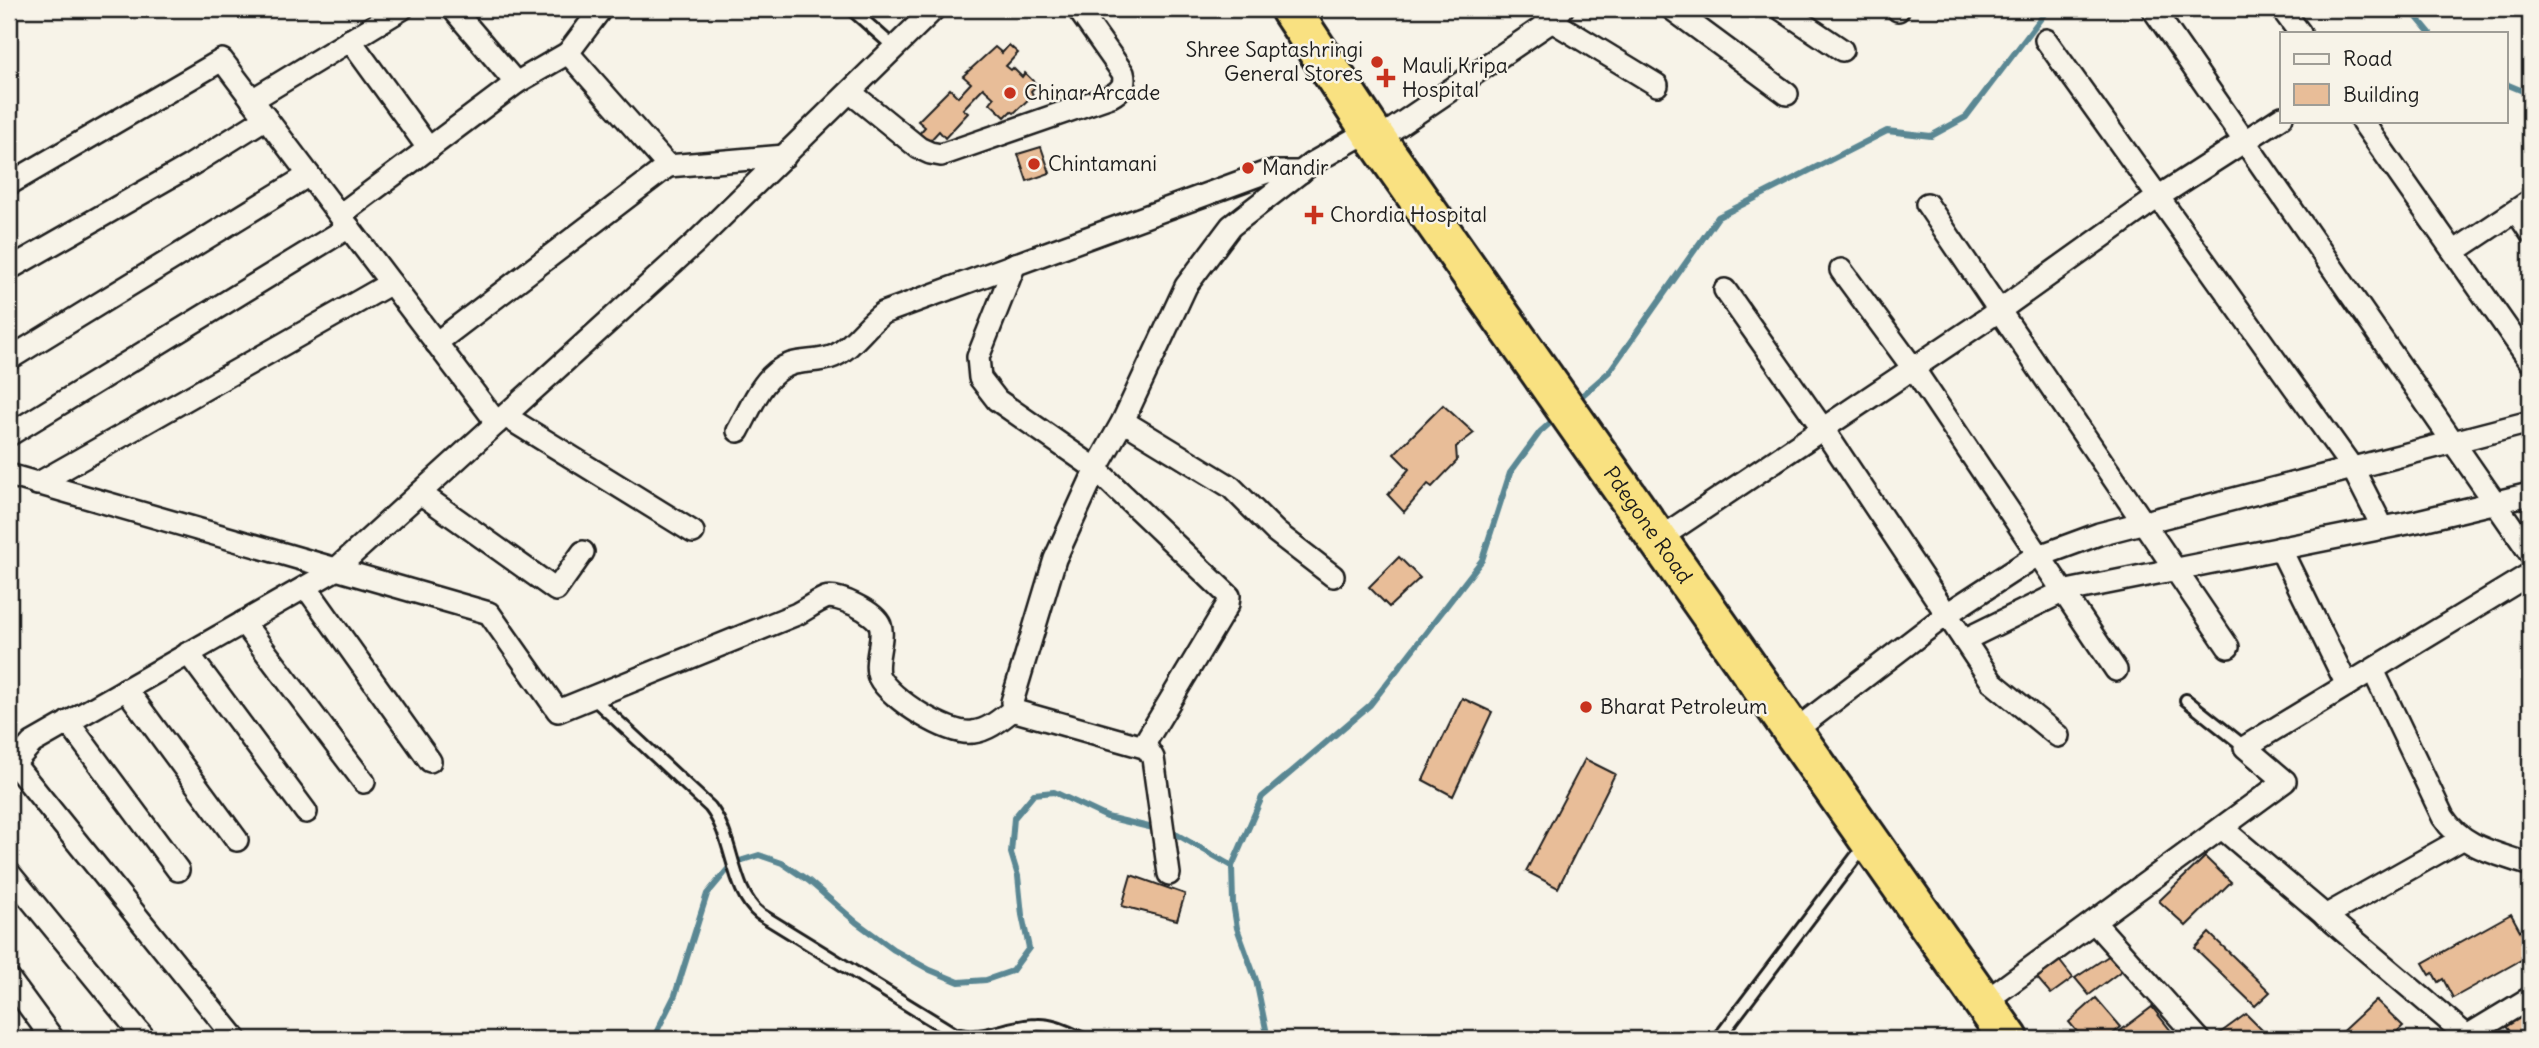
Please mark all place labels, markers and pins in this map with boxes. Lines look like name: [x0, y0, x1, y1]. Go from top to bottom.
place label: Shree Saptashringi General Stores: [1186, 36, 1363, 87]
place label: Mauli Kripa Hospital: [1402, 52, 1508, 103]
marker: Shree Saptashringi General Stores: [1369, 54, 1385, 70]
marker: Mauli Kripa Hospital: [1376, 68, 1396, 88]
place label: Chinar Arcade: [1024, 79, 1160, 106]
marker: Chinar Arcade: [1002, 85, 1018, 101]
place label: Chintamani: [1048, 150, 1157, 177]
place label: Mandir: [1262, 154, 1329, 181]
marker: Chintamani: [1026, 156, 1042, 172]
marker: Mandir: [1240, 160, 1256, 176]
place label: Chordia Hospital: [1330, 201, 1487, 228]
marker: Chordia Hospital: [1304, 205, 1324, 225]
place label: Bharat Petroleum: [1600, 693, 1767, 720]
marker: Bharat Petroleum: [1578, 699, 1594, 715]

